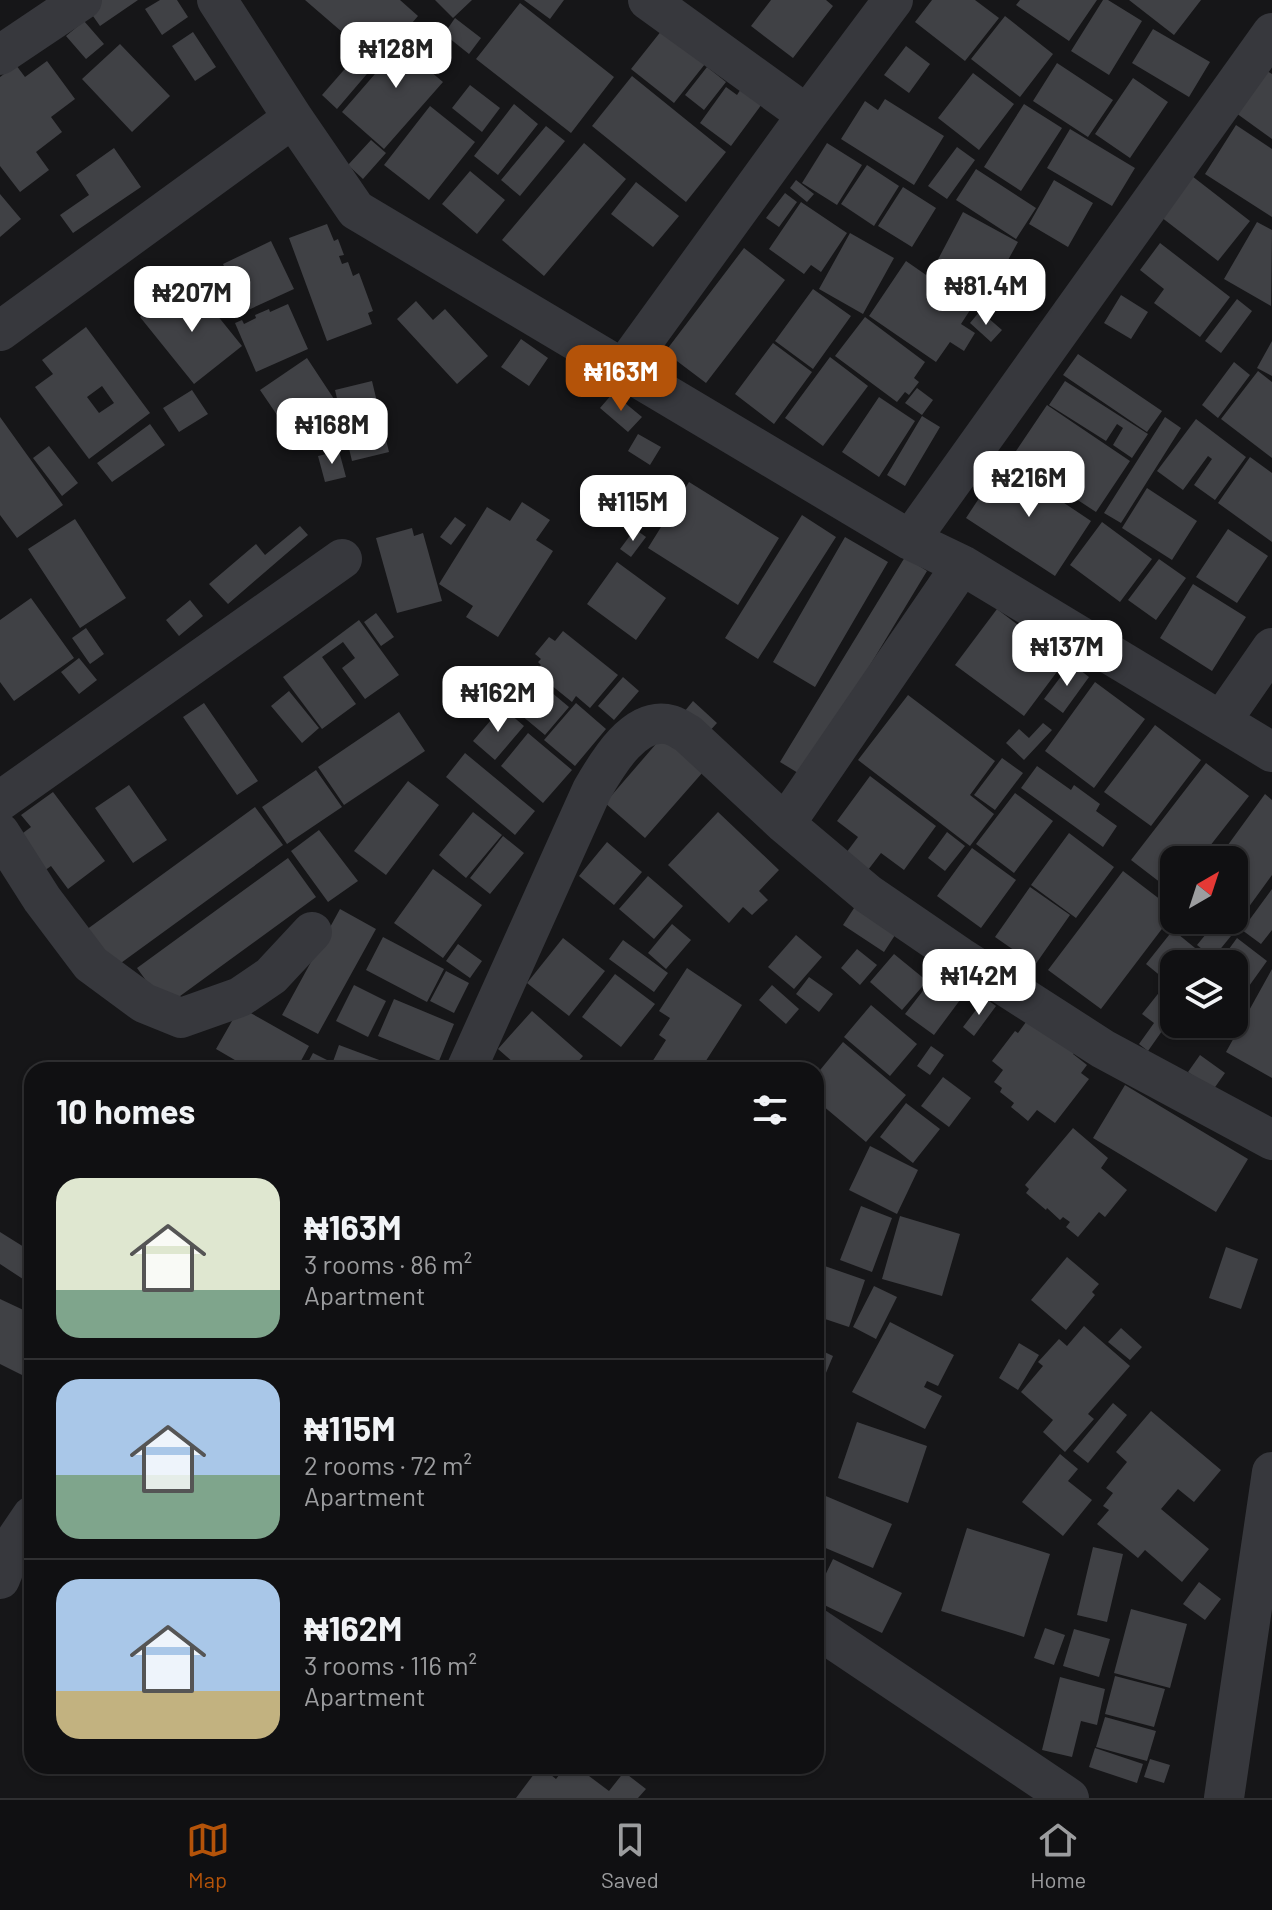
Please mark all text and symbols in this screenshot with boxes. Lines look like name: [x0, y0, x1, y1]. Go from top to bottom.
pin: ₦128M: [340, 22, 452, 90]
text: ₦128M: [358, 32, 434, 63]
pin: ₦81.4M: [921, 259, 1051, 327]
pin: ₦207M: [136, 266, 248, 334]
text: ₦81.4M: [944, 269, 1028, 300]
text: ₦207M: [152, 276, 232, 307]
pin: ₦163M: [565, 345, 677, 413]
text: ₦163M: [584, 355, 658, 386]
pin: ₦168M: [276, 398, 388, 466]
text: ₦168M: [295, 408, 369, 439]
pin: ₦216M: [973, 451, 1085, 519]
text: ₦216M: [992, 461, 1066, 492]
pin: ₦115M: [577, 475, 689, 543]
text: ₦115M: [598, 485, 668, 516]
pin: ₦137M: [1011, 620, 1123, 688]
text: ₦137M: [1030, 630, 1104, 661]
pin: ₦162M: [442, 666, 554, 734]
text: ₦162M: [460, 676, 536, 707]
north arrow: [1160, 846, 1248, 934]
map controls: [1160, 846, 1248, 1038]
pin: ₦142M: [923, 949, 1035, 1017]
button: layers: [1160, 950, 1248, 1038]
text: ₦142M: [941, 959, 1017, 990]
icon: filters: [748, 1088, 792, 1132]
text: 10 homes: [56, 1090, 195, 1131]
text: ₦163M: [304, 1206, 402, 1247]
icon: home: [120, 1210, 216, 1306]
text: 3 rooms · 86 m²: [304, 1248, 472, 1279]
text: Apartment: [304, 1279, 425, 1310]
text: ₦115M: [304, 1407, 396, 1448]
icon: home: [120, 1411, 216, 1507]
text: 2 rooms · 72 m²: [304, 1449, 472, 1480]
text: Apartment: [304, 1480, 425, 1511]
text: ₦162M: [304, 1607, 402, 1648]
icon: home: [120, 1611, 216, 1707]
text: 3 rooms · 116 m²: [304, 1649, 477, 1680]
text: Apartment: [304, 1680, 425, 1711]
tab: Map: [186, 1818, 230, 1892]
tab: Saved: [601, 1818, 659, 1892]
tab: Home: [1030, 1818, 1086, 1892]

